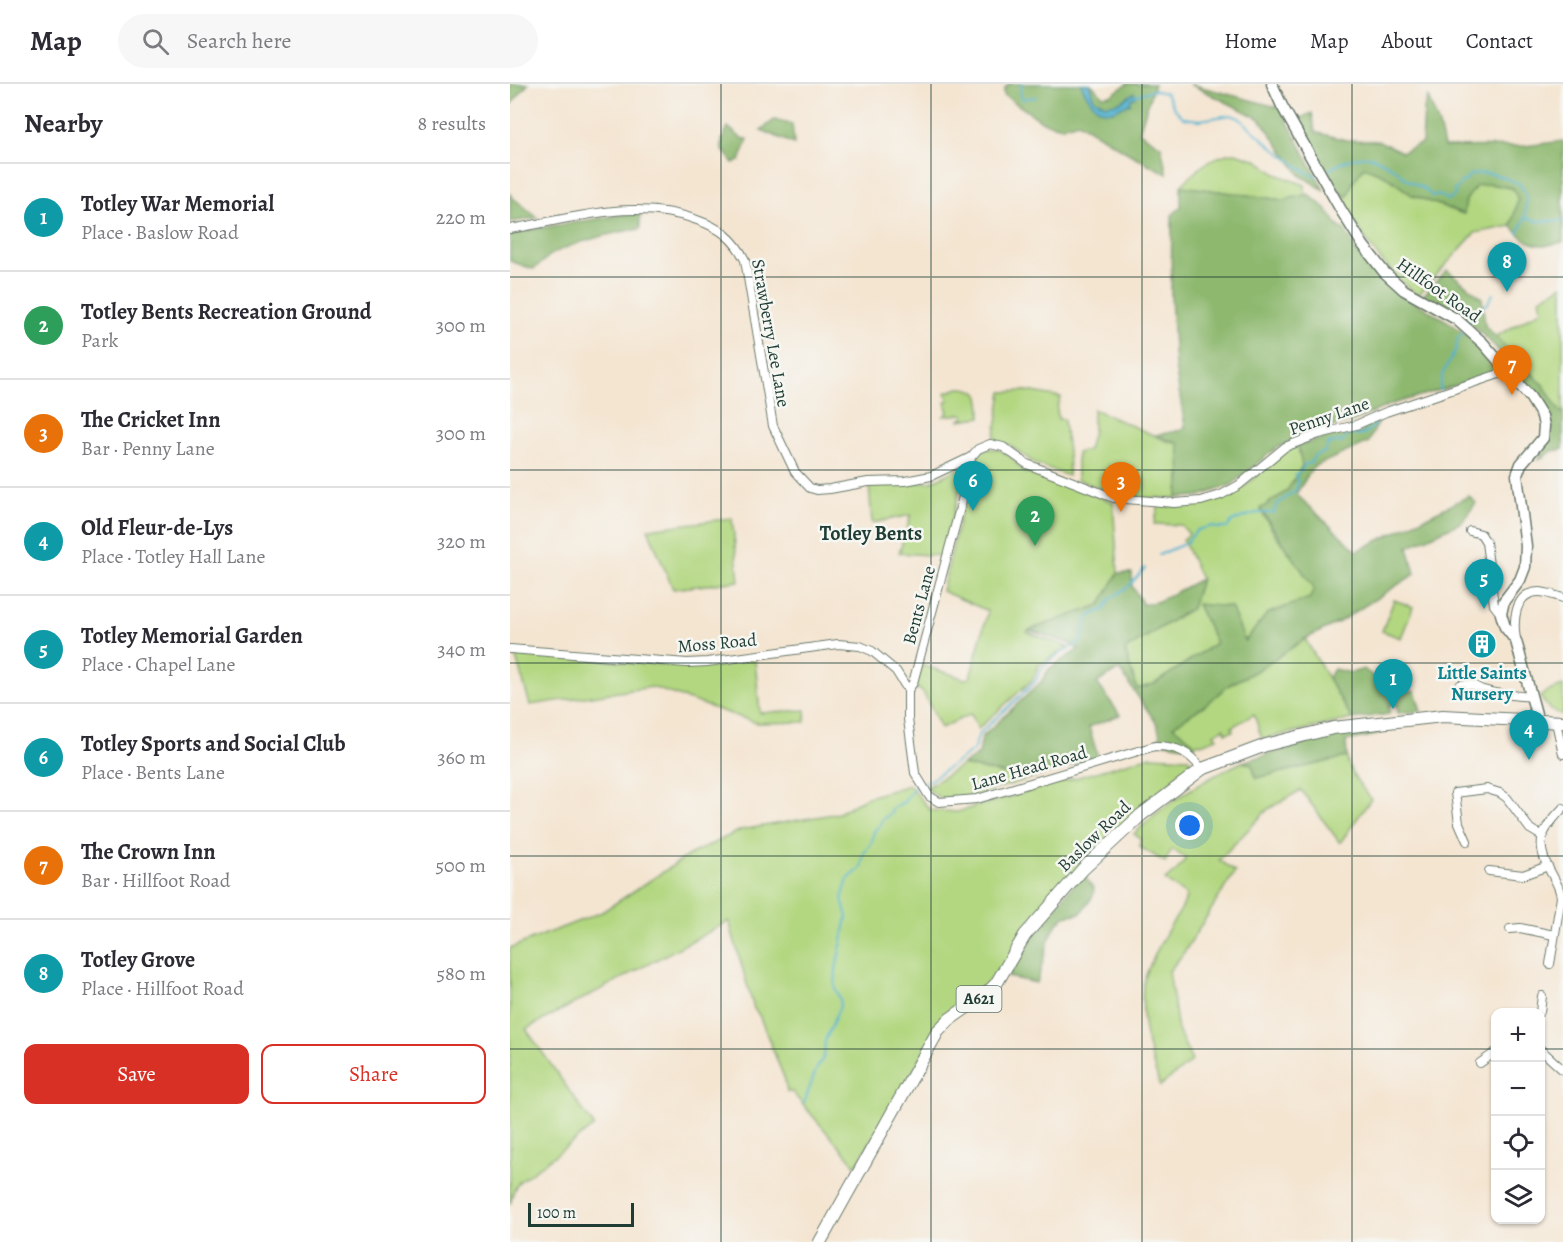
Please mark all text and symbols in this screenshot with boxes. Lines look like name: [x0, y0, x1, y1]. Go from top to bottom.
search box: [118, 14, 538, 68]
text: Map: [30, 22, 82, 60]
icon: search: [139, 25, 172, 58]
text: Search here: [187, 26, 291, 56]
text: Home: [1224, 27, 1277, 55]
text: Map: [1310, 27, 1348, 55]
text: About: [1381, 27, 1433, 55]
text: Contact: [1466, 27, 1533, 55]
text: Nearby: [24, 106, 103, 141]
text: 8 results: [418, 110, 486, 137]
text: Totley War Memorial: [81, 189, 274, 219]
text: 1: [40, 204, 47, 231]
text: 220 m: [436, 204, 486, 231]
text: Place · Baslow Road: [81, 219, 239, 246]
pin: 8: [1488, 242, 1526, 292]
street label: Hillfoot Road: [1392, 252, 1486, 328]
street label: Strawberry Lee Lane: [746, 257, 796, 409]
text: Totley Bents Recreation Ground: [81, 297, 372, 327]
text: 2: [39, 312, 48, 339]
text: 300 m: [436, 312, 486, 339]
text: Park: [81, 327, 119, 354]
pin: 7: [1492, 346, 1532, 395]
street label: Penny Lane: [1286, 391, 1372, 441]
text: The Cricket Inn: [81, 405, 221, 435]
text: 3: [39, 420, 48, 447]
text: 300 m: [436, 420, 486, 447]
text: Bar · Penny Lane: [81, 435, 215, 462]
pin: 6: [954, 462, 992, 511]
pin: 3: [1102, 462, 1140, 512]
pin: 2: [1016, 496, 1054, 546]
text: Old Fleur-de-Lys: [81, 513, 233, 543]
district label: Totley Bents: [820, 520, 922, 547]
text: 4: [39, 528, 48, 555]
text: 320 m: [437, 528, 486, 555]
text: Place · Totley Hall Lane: [81, 543, 265, 570]
pin: 5: [1464, 560, 1504, 609]
street label: Bents Lane: [897, 563, 941, 647]
text: Totley Memorial Garden: [81, 621, 303, 651]
street label: Moss Road: [676, 628, 758, 658]
building icon: Little Saints Nursery: [1466, 628, 1498, 660]
text: 5: [39, 636, 48, 663]
text: 340 m: [437, 636, 486, 663]
text: Place · Chapel Lane: [81, 651, 236, 678]
pin: 1: [1374, 660, 1412, 709]
place label: Little Saints Nursery: [1437, 661, 1527, 706]
pin: 4: [1510, 710, 1548, 760]
text: Totley Sports and Social Club: [81, 729, 346, 759]
street label: Lane Head Road: [968, 740, 1090, 796]
text: 6: [39, 744, 48, 771]
text: 360 m: [437, 744, 486, 771]
text: Place · Bents Lane: [81, 759, 225, 786]
street label: Baslow Road: [1052, 795, 1136, 877]
your location: [1175, 811, 1204, 840]
text: The Crown Inn: [81, 837, 216, 867]
text: 7: [39, 852, 48, 879]
text: 500 m: [435, 852, 486, 879]
text: Bar · Hillfoot Road: [81, 867, 230, 894]
text: Totley Grove: [81, 945, 195, 975]
text: 8: [39, 960, 48, 987]
text: 580 m: [436, 960, 486, 987]
text: Place · Hillfoot Road: [81, 975, 244, 1002]
road number: A621: [956, 986, 1002, 1012]
map controls: [1491, 1008, 1545, 1224]
button: +: [1491, 1008, 1545, 1062]
button: Save: [24, 1044, 249, 1104]
button: Share: [261, 1044, 486, 1104]
button: −: [1491, 1062, 1545, 1116]
button: locate: [1491, 1116, 1545, 1170]
button: layers: [1491, 1170, 1545, 1224]
scale bar: [528, 1200, 634, 1228]
text: 100 m: [537, 1202, 576, 1224]

